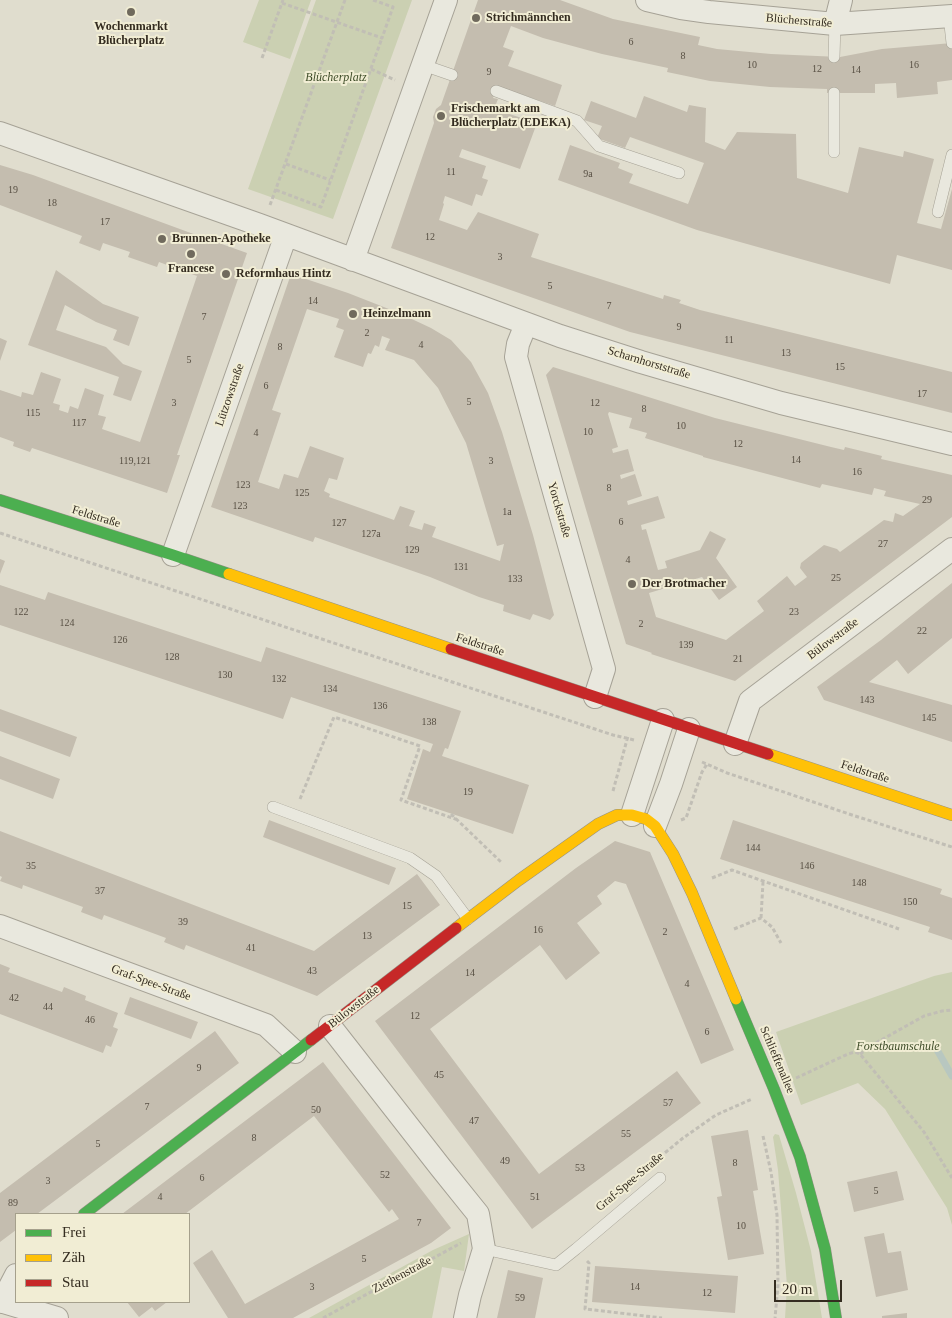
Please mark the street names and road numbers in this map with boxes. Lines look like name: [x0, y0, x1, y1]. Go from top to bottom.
street label: Blücherstraße: [765, 11, 833, 31]
street label: Scharnhorststraße: [606, 344, 692, 382]
street label: Lützowstraße: [213, 362, 247, 428]
street label: Yorckstraße: [544, 480, 574, 540]
street label: Feldstraße: [70, 503, 122, 531]
street label: Bülowstraße: [804, 615, 862, 663]
street label: Feldstraße: [454, 630, 506, 660]
street label: Feldstraße: [839, 757, 891, 787]
street label: Graf-Spee-Straße: [109, 962, 193, 1004]
street label: Bülowstraße: [326, 983, 382, 1031]
street label: Schlieffenallee: [756, 1024, 798, 1096]
street label: Graf-Spee-Straße: [593, 1150, 667, 1214]
street label: Ziethenstraße: [370, 1253, 434, 1297]

